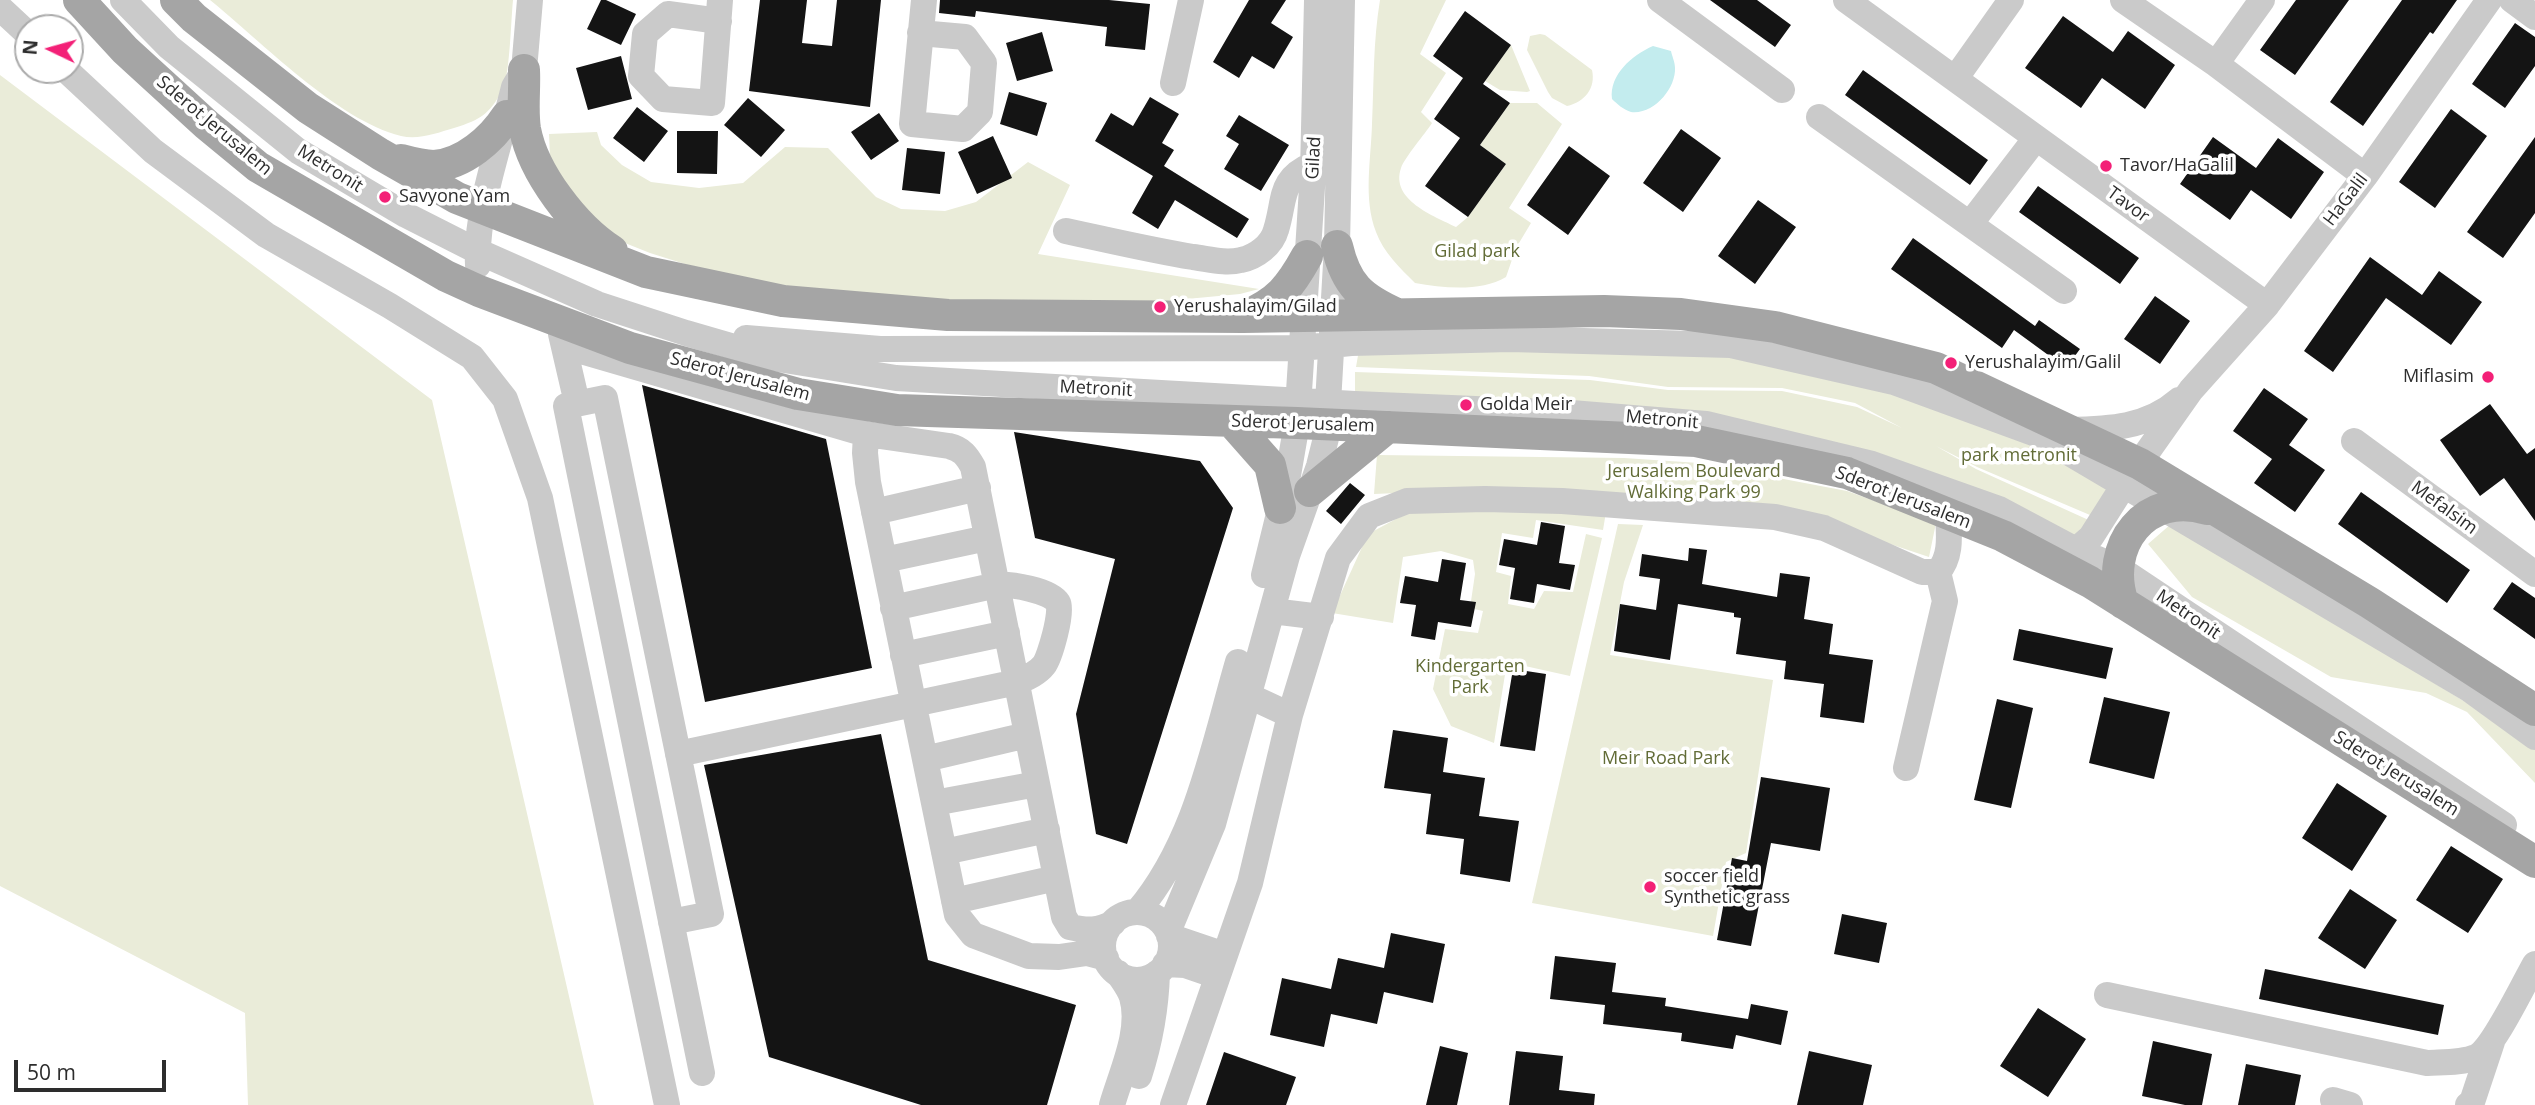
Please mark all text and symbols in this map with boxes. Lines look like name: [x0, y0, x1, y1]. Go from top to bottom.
north arrow: [14, 14, 84, 84]
text: N: [16, 39, 44, 56]
street label: Sderot Jerusalem: [152, 72, 276, 180]
street label: Gilad: [1302, 136, 1326, 180]
street label: Metronit: [293, 141, 367, 197]
place label: Tavor/HaGalil: [2120, 155, 2234, 177]
marker: Tavor/HaGalil: [2098, 158, 2114, 174]
street label: HaGalil: [2319, 170, 2373, 230]
street label: Tavor: [2103, 182, 2153, 228]
place label: Savyone Yam: [399, 186, 510, 208]
marker: Savyone Yam: [377, 189, 393, 205]
park label: Gilad park: [1434, 241, 1520, 263]
place label: Yerushalayim/Gilad: [1174, 296, 1337, 318]
marker: Yerushalayim/Gilad: [1152, 299, 1168, 315]
street label: Sderot Jerusalem: [668, 348, 812, 406]
place label: Yerushalayim/Galil: [1965, 352, 2121, 374]
marker: Yerushalayim/Galil: [1943, 355, 1959, 371]
place label: Miflasim: [2403, 366, 2474, 388]
marker: Miflasim: [2480, 369, 2496, 385]
street label: Metronit: [1059, 376, 1133, 402]
place label: Golda Meir: [1480, 394, 1572, 416]
marker: Golda Meir: [1458, 397, 1474, 413]
street label: Metronit: [1625, 406, 1699, 434]
street label: Sderot Jerusalem: [1231, 411, 1375, 437]
park label: park metronit: [1961, 445, 2077, 467]
park label: Jerusalem Boulevard Walking Park 99: [1607, 461, 1781, 504]
street label: Sderot Jerusalem: [1832, 462, 1974, 534]
street label: Mefalsim: [2407, 477, 2481, 539]
street label: Metronit: [2152, 586, 2224, 644]
park label: Kindergarten Park: [1415, 656, 1525, 698]
street label: Sderot Jerusalem: [2329, 727, 2463, 821]
park label: Meir Road Park: [1602, 748, 1730, 770]
place label: soccer field Synthetic grass: [1664, 866, 1790, 908]
marker: soccer field Synthetic grass: [1642, 879, 1658, 895]
scale bar: [18, 1046, 170, 1090]
text: 50 m: [27, 1058, 76, 1086]

